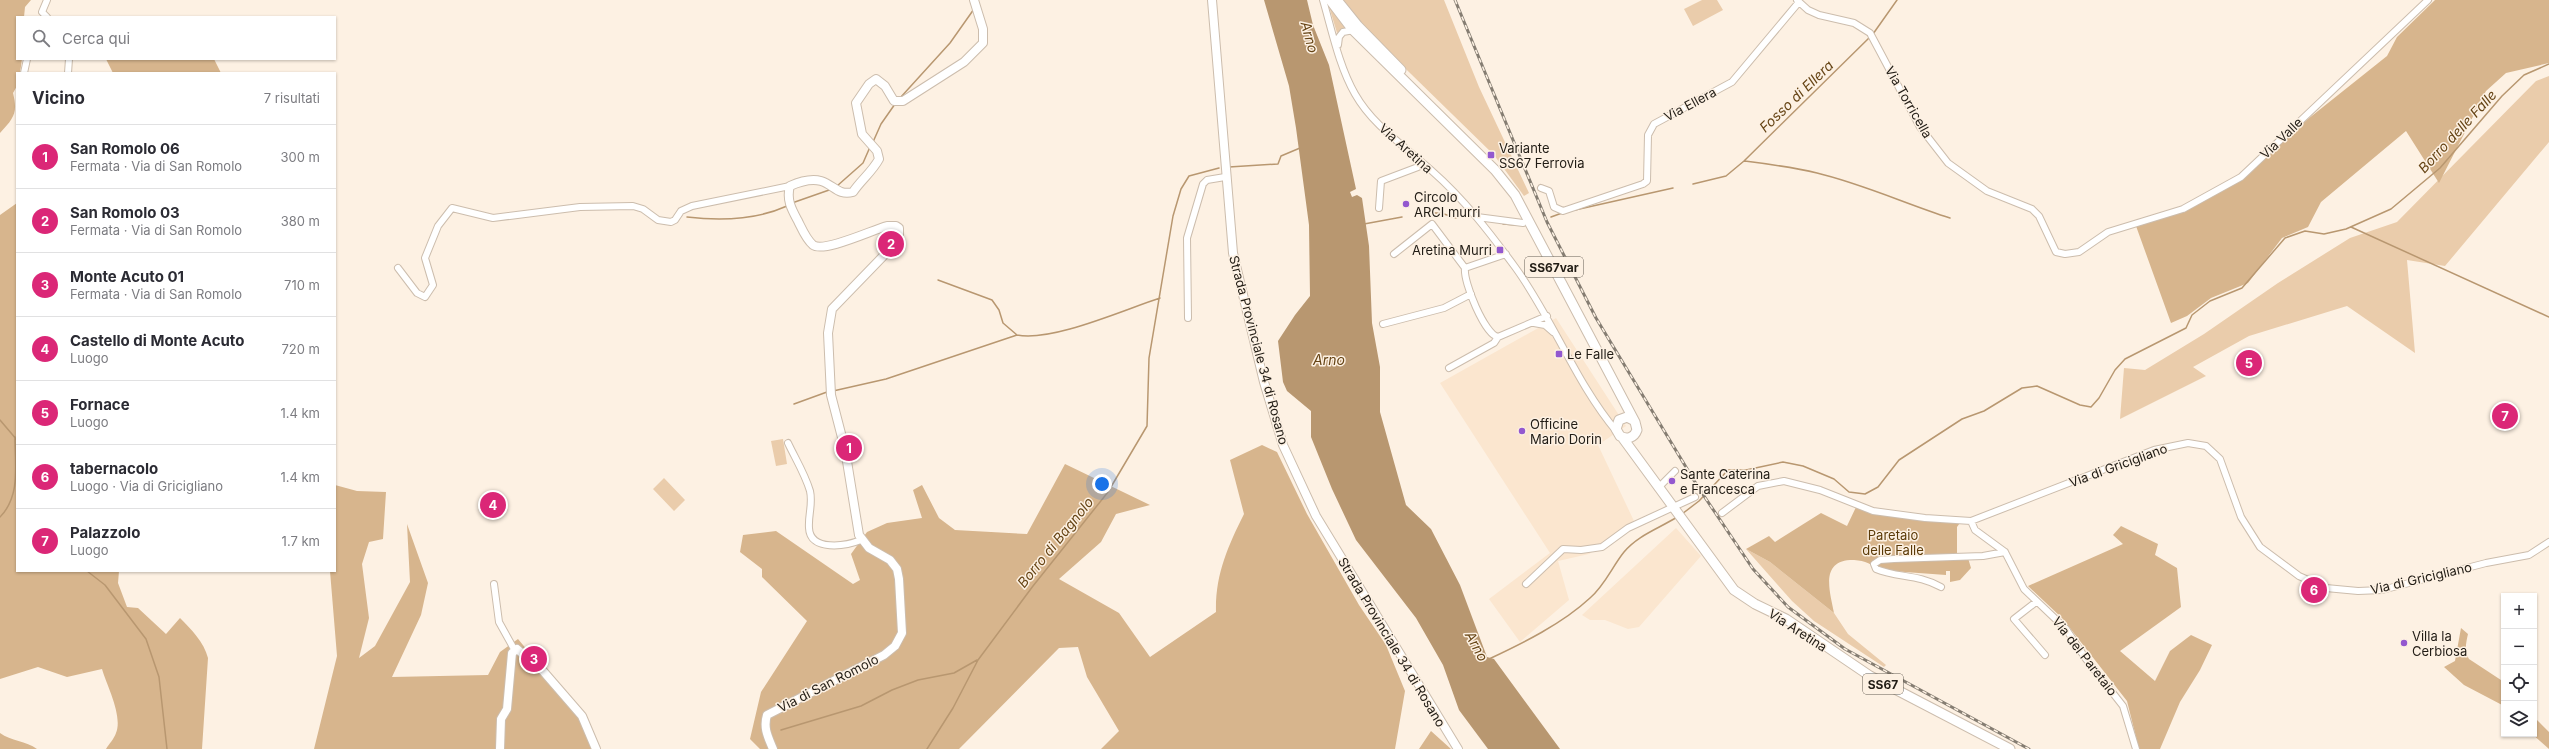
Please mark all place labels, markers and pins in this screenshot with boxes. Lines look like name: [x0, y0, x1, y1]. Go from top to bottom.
place label: Variante SS67 Ferrovia: [1499, 140, 1585, 171]
marker: Variante SS67 Ferrovia: [1486, 150, 1496, 160]
place label: Circolo ARCI murri: [1414, 189, 1480, 220]
marker: Circolo ARCI murri: [1401, 199, 1411, 209]
pin: 2: [878, 229, 904, 259]
place label: Aretina Murri: [1412, 242, 1492, 258]
marker: Aretina Murri: [1495, 245, 1505, 255]
place label: Le Falle: [1567, 346, 1614, 362]
pin: 5: [2236, 348, 2262, 378]
marker: Le Falle: [1554, 349, 1564, 359]
pin: 7: [2492, 401, 2518, 431]
place label: Officine Mario Dorin: [1530, 416, 1602, 447]
marker: Officine Mario Dorin: [1517, 426, 1527, 436]
pin: 1: [836, 433, 862, 463]
place label: Sante Caterina e Francesca: [1680, 466, 1770, 497]
marker: Sante Caterina e Francesca: [1667, 476, 1677, 486]
pin: 4: [480, 490, 506, 520]
pin: 6: [2301, 575, 2327, 605]
place label: Villa la Cerbiosa: [2412, 628, 2467, 659]
marker: Villa la Cerbiosa: [2399, 638, 2409, 648]
pin: 3: [521, 644, 547, 674]

